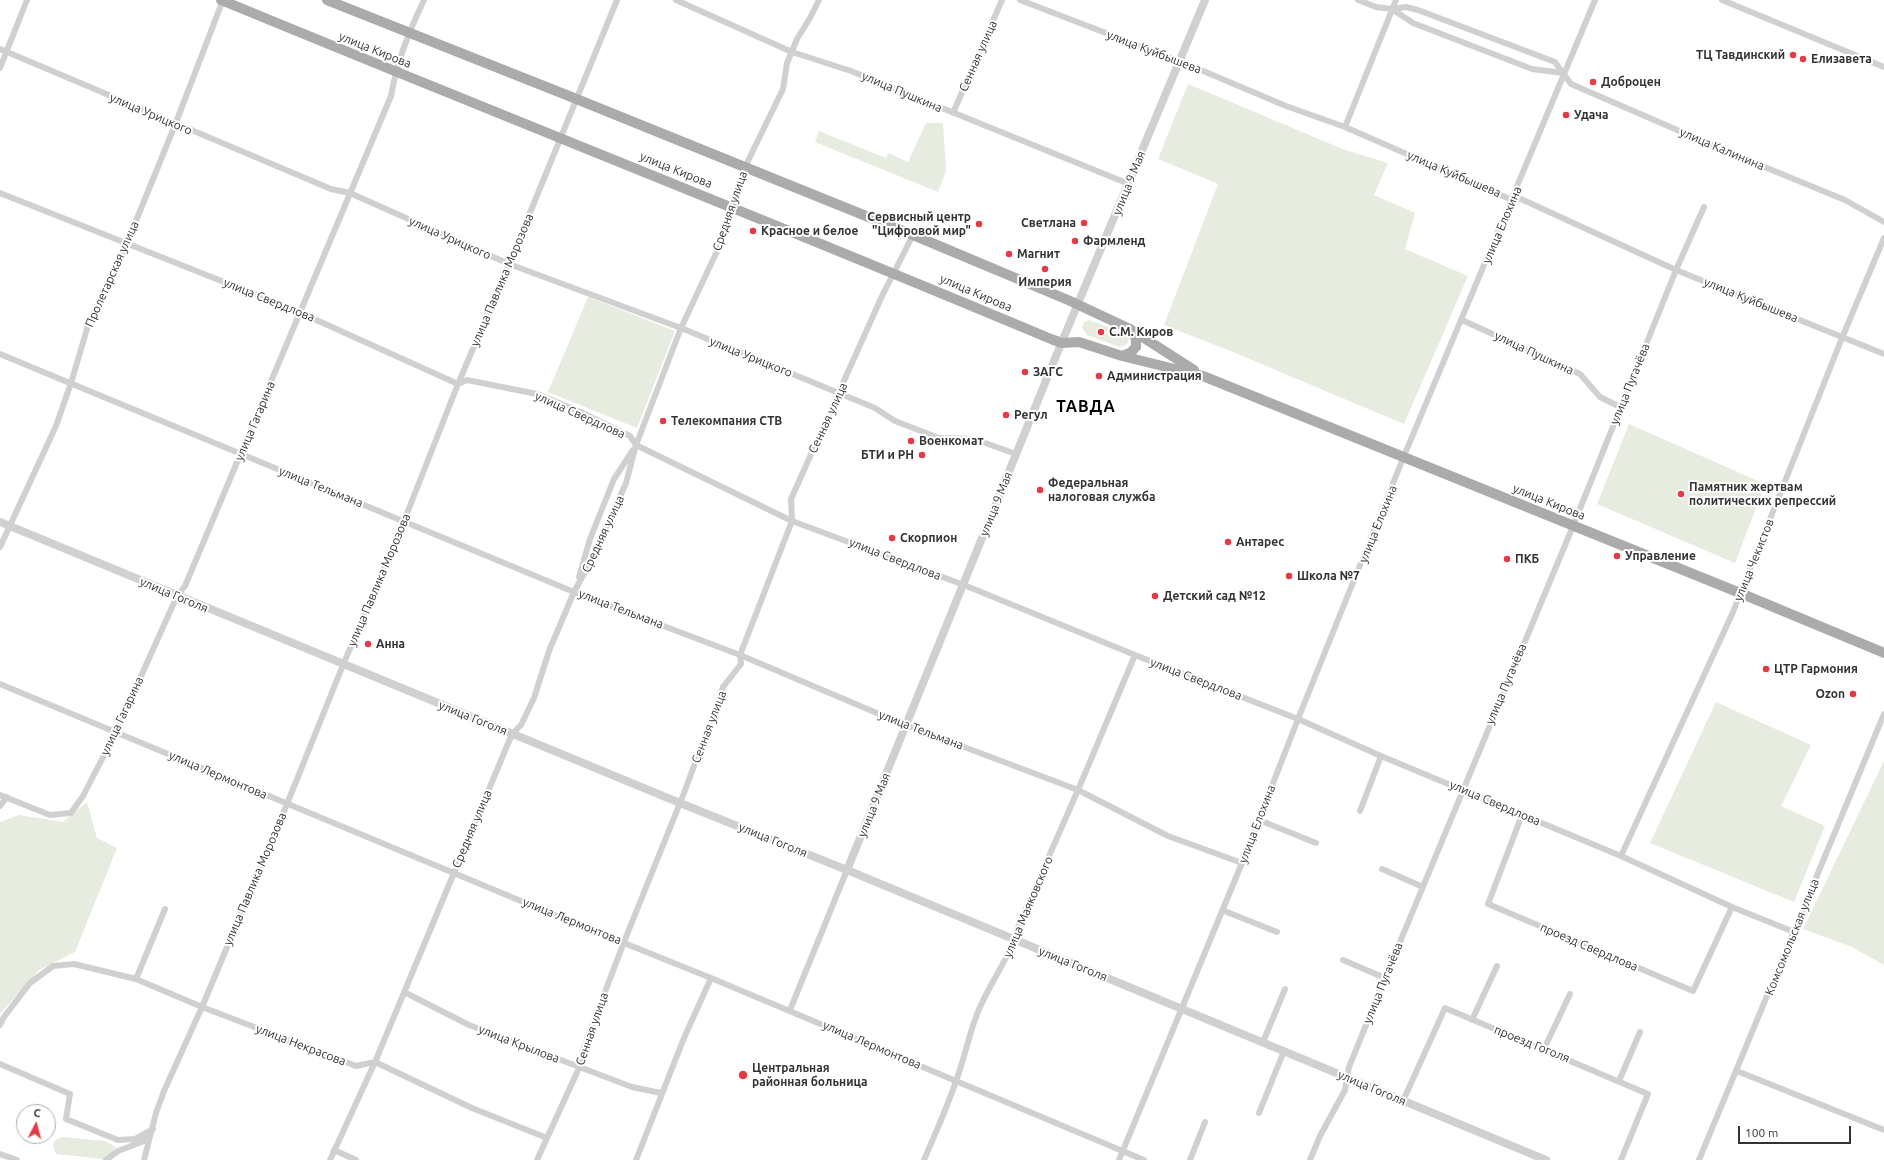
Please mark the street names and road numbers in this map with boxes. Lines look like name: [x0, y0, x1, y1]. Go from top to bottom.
street label: Сенная улица: [956, 18, 1000, 94]
street label: улица Куйбышева: [1105, 27, 1203, 77]
street label: улица Кирова: [337, 29, 413, 71]
street label: улица Пушкина: [860, 69, 944, 115]
street label: улица Урицкого: [108, 90, 194, 138]
street label: улица Калинина: [1678, 125, 1766, 173]
street label: улица Куйбышева: [1405, 148, 1503, 200]
street label: улица Кирова: [638, 149, 714, 191]
street label: улица 9 Мая: [1110, 149, 1148, 217]
street label: Средняя улица: [710, 169, 750, 253]
street label: улица Елохина: [1479, 184, 1525, 266]
street label: улица Павлика Морозова: [467, 211, 537, 349]
street label: улица Урицкого: [407, 213, 493, 263]
street label: Пролетарская улица: [82, 219, 142, 329]
street label: улица Кирова: [938, 271, 1014, 315]
street label: улица Свердлова: [221, 275, 317, 325]
street label: улица Куйбышева: [1702, 275, 1800, 325]
street label: улица Пушкина: [1492, 328, 1576, 378]
street label: улица Урицкого: [707, 334, 795, 380]
street label: улица Пугачёва: [1607, 341, 1653, 427]
street label: улица Гагарина: [232, 379, 278, 463]
street label: Сенная улица: [805, 380, 851, 456]
street label: улица Свердлова: [533, 389, 627, 441]
street label: улица Тельмана: [277, 464, 365, 510]
street label: улица 9 Мая: [977, 470, 1015, 538]
street label: улица Кирова: [1511, 481, 1587, 523]
street label: улица Елохина: [1356, 483, 1400, 565]
street label: Средняя улица: [579, 493, 627, 575]
street label: улица Павлика Морозова: [344, 511, 414, 649]
street label: улица Чекистов: [1731, 517, 1777, 603]
street label: улица Свердлова: [847, 535, 943, 583]
street label: улица Гоголя: [138, 574, 210, 616]
street label: улица Тельмана: [577, 586, 665, 632]
street label: улица Пугачёва: [1482, 641, 1530, 727]
street label: улица Свердлова: [1148, 655, 1244, 703]
street label: улица Гагарина: [98, 674, 146, 758]
street label: Сенная улица: [689, 689, 729, 765]
street label: улица Гоголя: [437, 698, 509, 738]
street label: улица Тельмана: [877, 707, 965, 753]
street label: улица Лермонтова: [167, 748, 269, 802]
street label: улица 9 Мая: [855, 771, 893, 839]
street label: улица Свердлова: [1447, 777, 1543, 829]
street label: улица Елохина: [1235, 783, 1279, 865]
street label: Средняя улица: [449, 788, 495, 870]
street label: улица Павлика Морозова: [220, 810, 290, 948]
street label: улица Гоголя: [737, 820, 809, 860]
street label: улица Маяковского: [1000, 854, 1056, 960]
street label: Комсомольская улица: [1762, 877, 1822, 997]
street label: улица Лермонтова: [520, 895, 624, 947]
street label: проезд Свердлова: [1538, 920, 1640, 974]
street label: улица Пугачёва: [1360, 940, 1406, 1026]
street label: улица Гоголя: [1037, 944, 1109, 984]
street label: Сенная улица: [573, 991, 611, 1067]
street label: улица Лермонтова: [821, 1018, 923, 1072]
street label: улица Некрасова: [254, 1021, 348, 1069]
street label: улица Крылова: [476, 1022, 562, 1066]
street label: проезд Гоголя: [1492, 1022, 1572, 1066]
street label: улица Гоголя: [1336, 1067, 1408, 1109]

